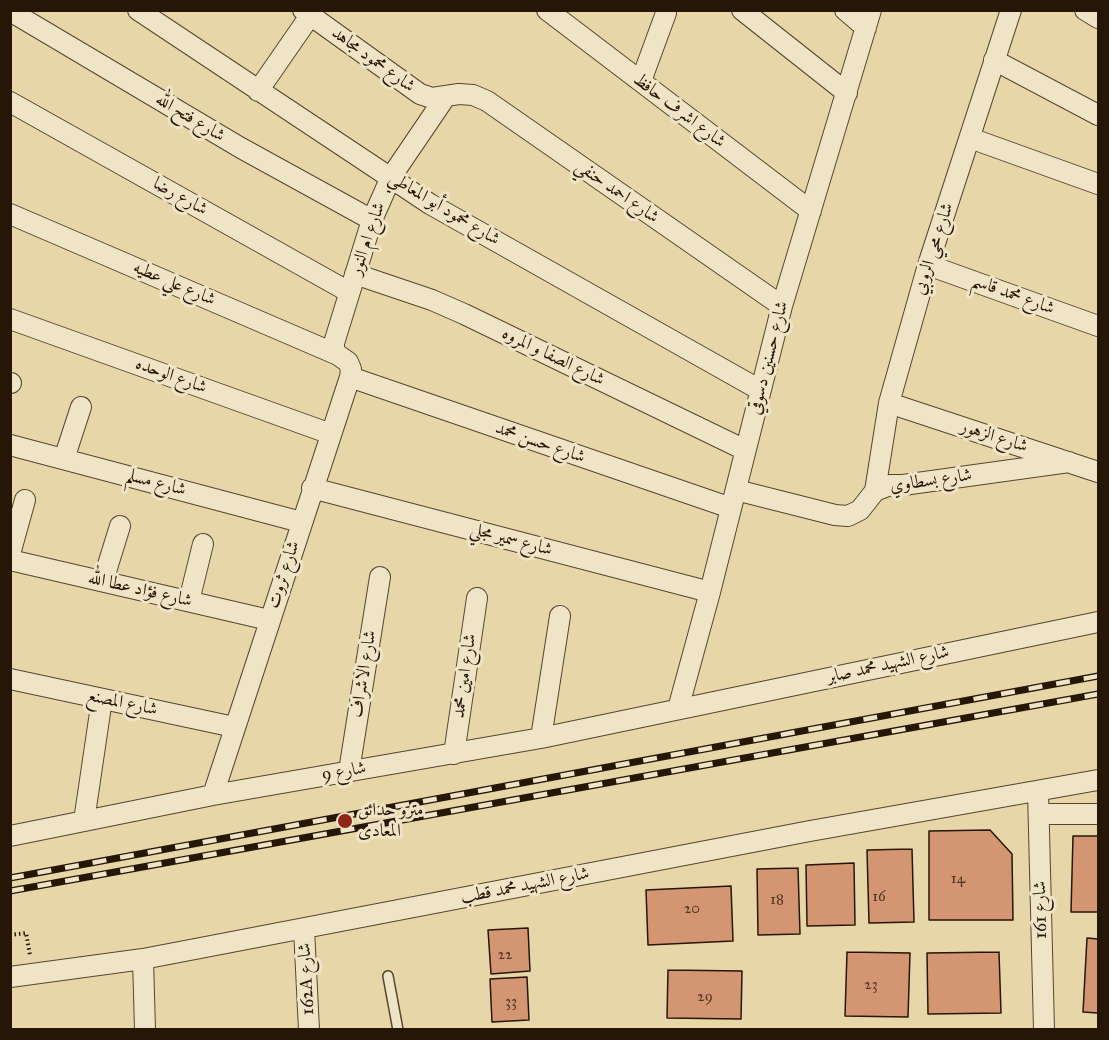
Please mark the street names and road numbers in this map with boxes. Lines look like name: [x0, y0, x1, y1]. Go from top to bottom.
street label: شارع محمود مجاهد: [327, 22, 419, 98]
street label: شارع اشرف حافظ: [628, 69, 730, 153]
street label: شارع فتح الله: [151, 89, 229, 147]
street label: شارع احمد حنفي: [571, 155, 663, 229]
street label: شارع محمود أبو المعاطي: [384, 167, 504, 251]
street label: شارع رضا: [149, 173, 211, 221]
street label: شارع ام النور: [345, 200, 391, 278]
street label: شارع محي الروبي: [909, 200, 959, 298]
street label: شارع علي عطيه: [129, 257, 219, 311]
street label: شارع محمد قاسم: [969, 270, 1057, 320]
street label: شارع حسنين دسوقي: [744, 299, 794, 417]
street label: شارع الصفا و المروه: [498, 323, 608, 391]
street label: شارع الوحده: [132, 353, 210, 399]
street label: شارع الزهور: [958, 416, 1030, 458]
street label: شارع حسن محمد: [492, 418, 588, 468]
street label: شارع مسلم: [124, 465, 188, 501]
street label: شارع بسطاوي: [888, 465, 974, 497]
street label: شارع سمير مجلي: [467, 519, 555, 561]
street label: شارع ثروت: [263, 538, 305, 612]
street label: شارع فؤاد عطا الله: [86, 568, 194, 612]
street label: شارع الاشراف: [346, 629, 382, 719]
street label: شارع امين محمد: [448, 632, 482, 720]
street label: شارع الشهيد محمد صابر: [825, 641, 951, 689]
street label: شارع المصنع: [85, 685, 159, 721]
street label: شارع 9: [320, 757, 368, 787]
street label: شارع الشهيد محمد قطب: [459, 863, 591, 909]
street label: شارع 161: [1030, 881, 1052, 939]
street label: 162A شارع: [294, 942, 320, 1016]

